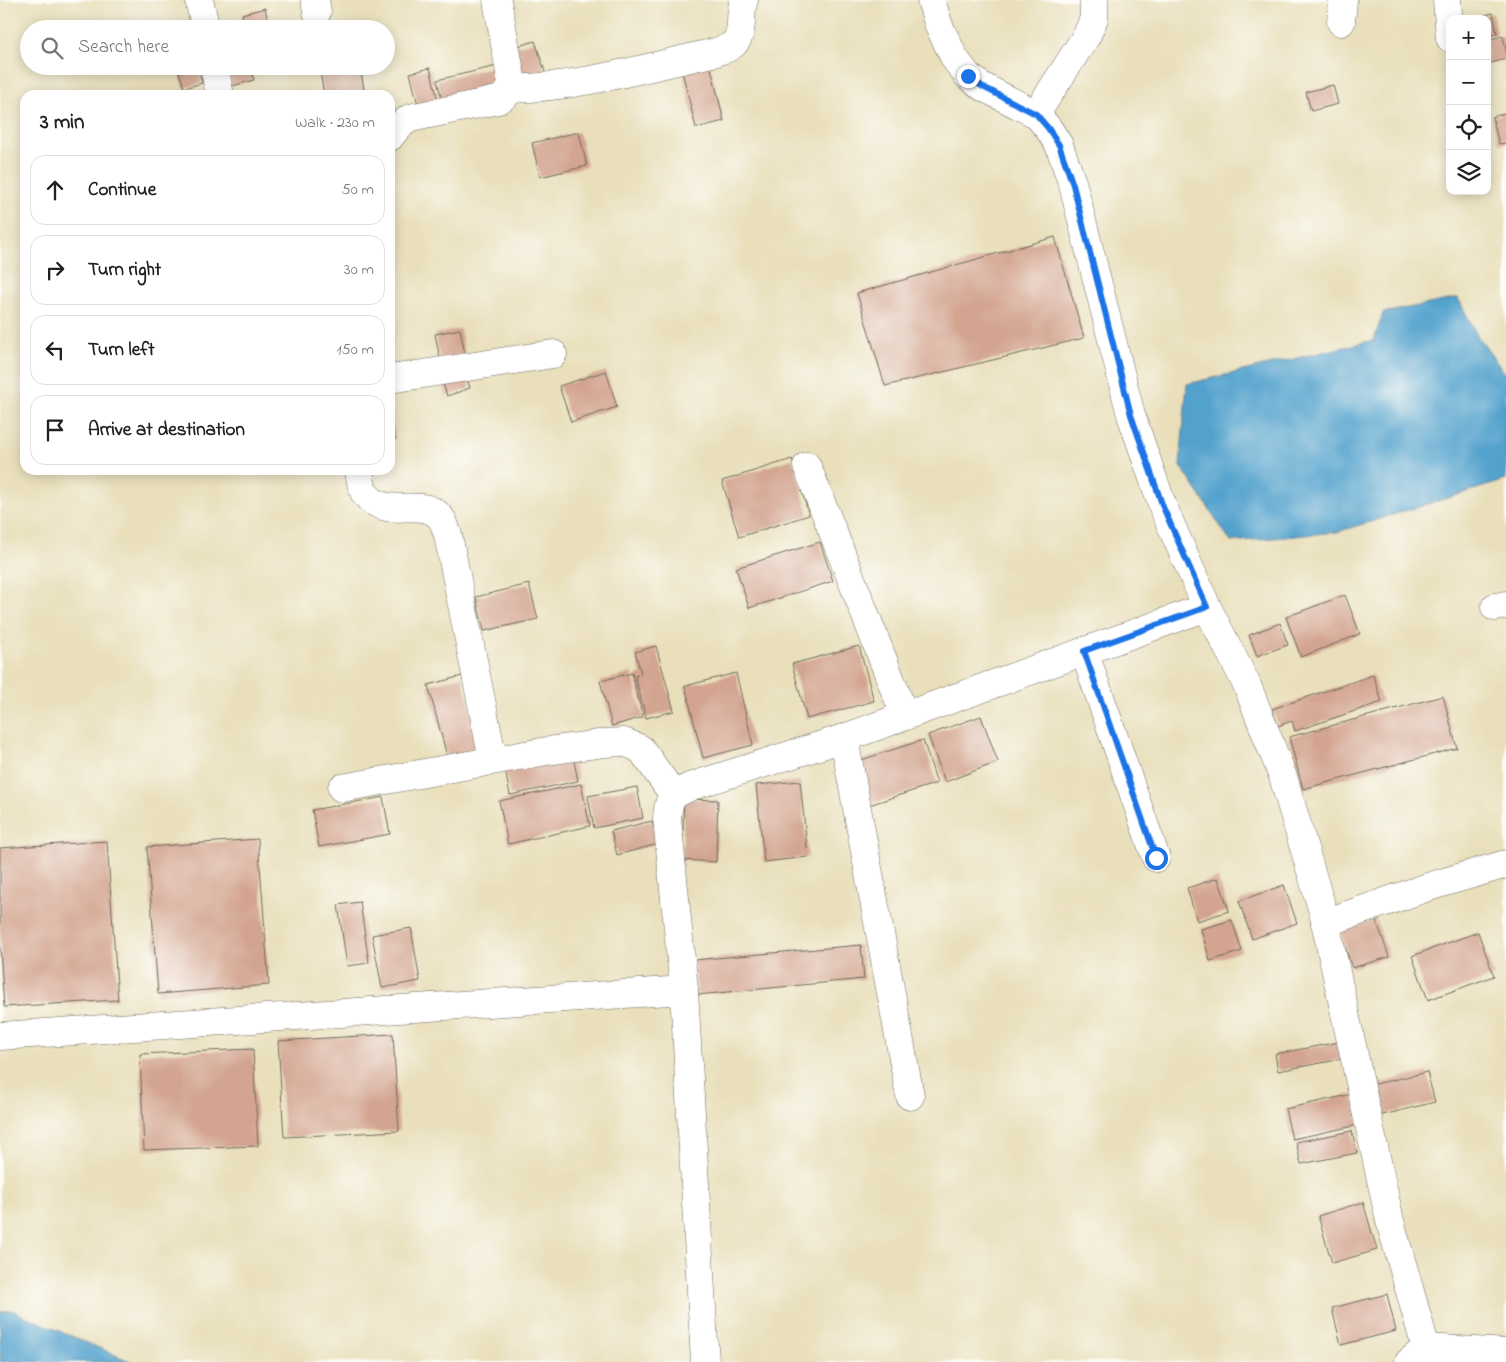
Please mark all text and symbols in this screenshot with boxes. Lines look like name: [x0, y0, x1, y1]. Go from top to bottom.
map controls: [1446, 15, 1491, 195]
button: +: [1446, 15, 1491, 60]
search box: [20, 20, 395, 75]
icon: search: [38, 34, 66, 62]
text: Search here: [78, 34, 169, 61]
button: −: [1446, 60, 1491, 105]
route end: [957, 65, 980, 88]
button: locate: [1446, 105, 1491, 150]
text: 3 min: [40, 108, 84, 138]
text: Walk · 230 m: [295, 111, 375, 135]
button: layers: [1446, 150, 1491, 195]
icon: ahead: [41, 176, 69, 204]
text: Continue: [88, 177, 156, 204]
text: 50 m: [342, 178, 374, 202]
icon: right: [41, 256, 69, 284]
text: Turn right: [88, 257, 161, 284]
text: 30 m: [344, 258, 374, 282]
icon: left: [41, 336, 69, 364]
text: Turn left: [88, 337, 155, 364]
text: 150 m: [336, 338, 374, 362]
icon: arrive: [41, 416, 69, 444]
text: Arrive at destination: [88, 417, 245, 444]
route start: [1145, 847, 1168, 870]

